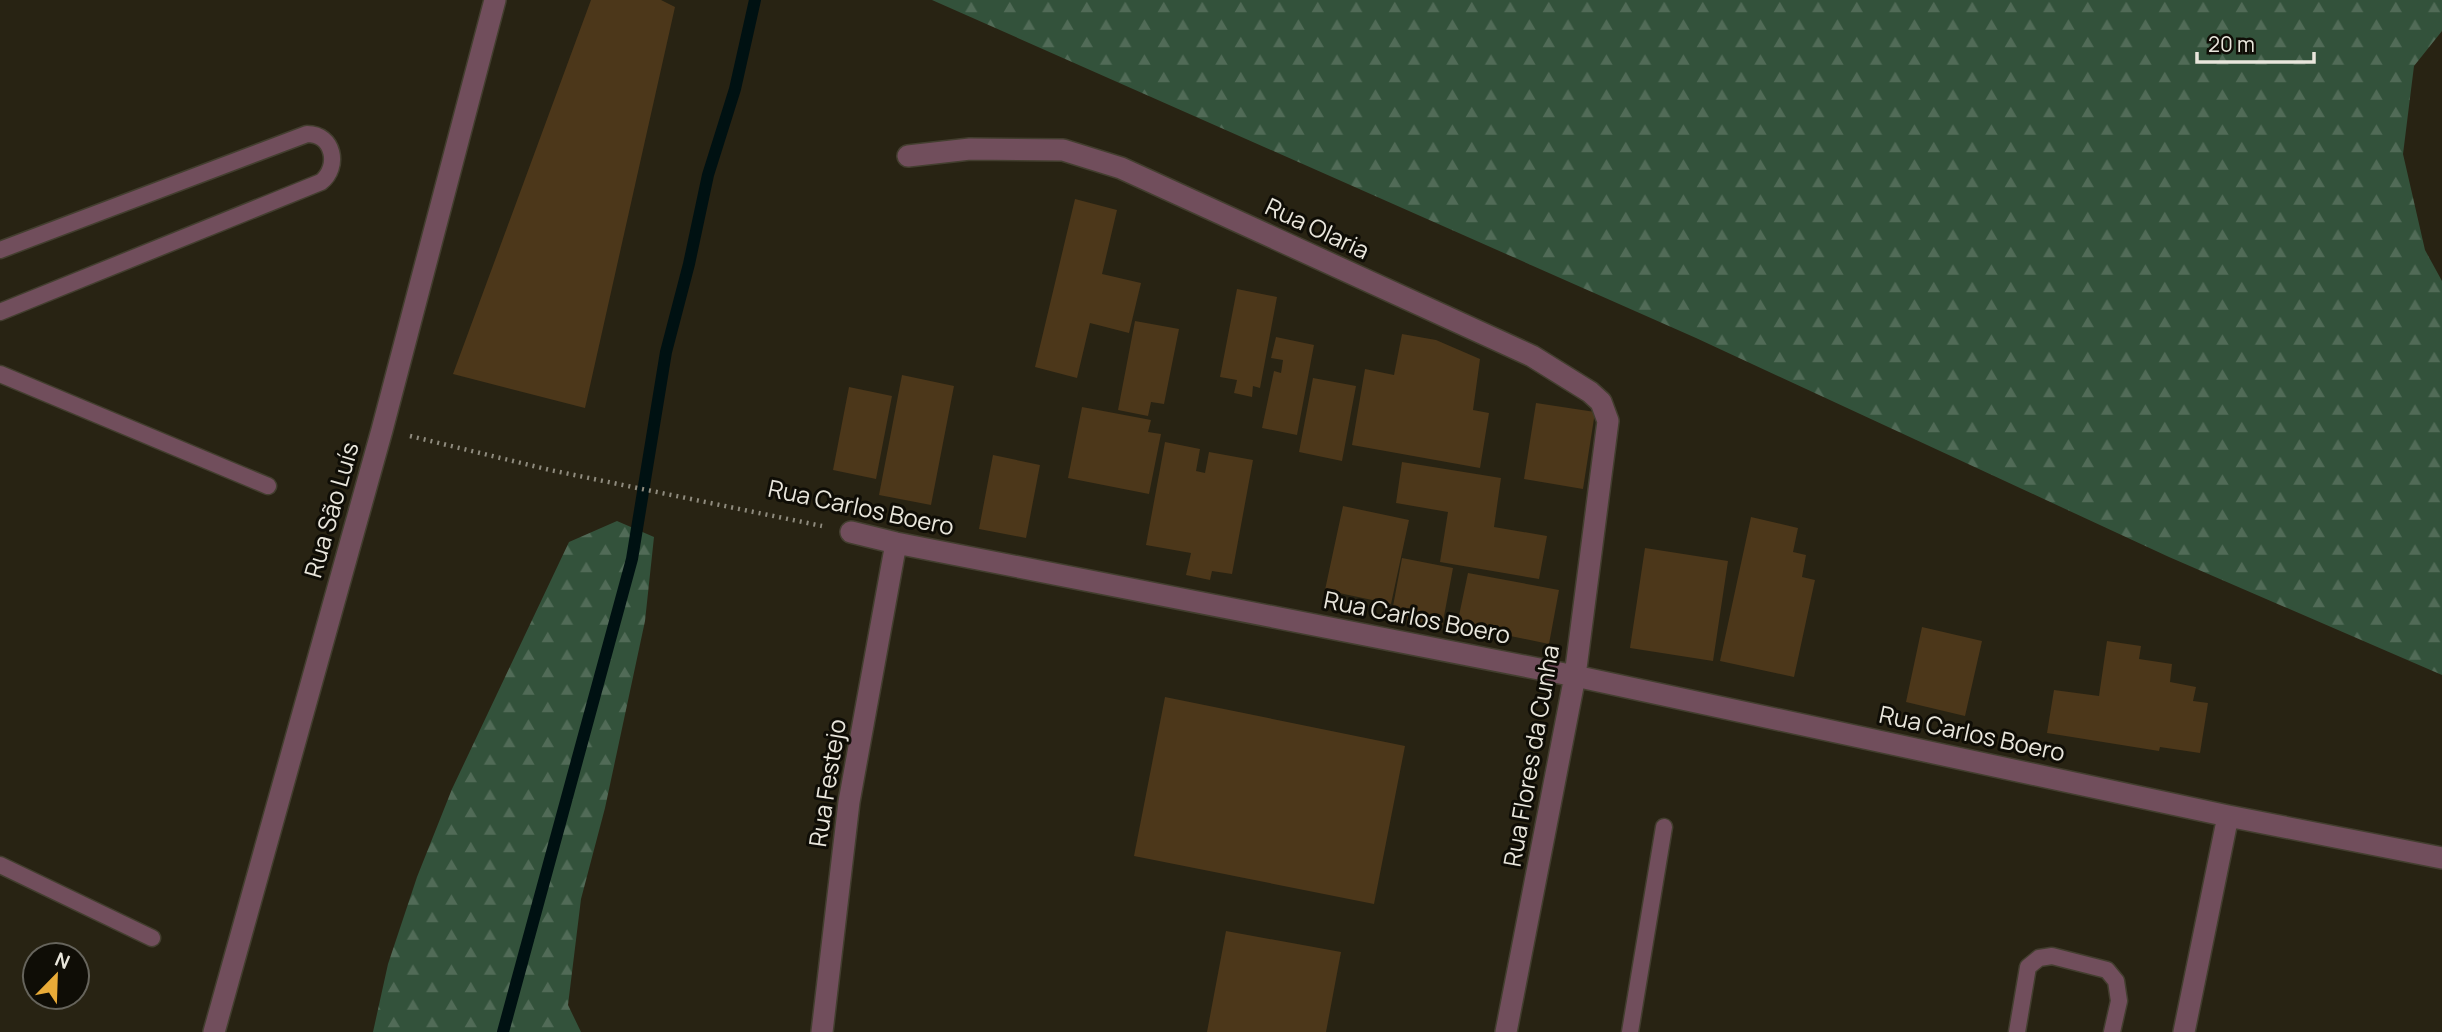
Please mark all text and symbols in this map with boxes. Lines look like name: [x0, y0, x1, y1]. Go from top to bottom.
scale bar: [2197, 21, 2314, 65]
text: 20 m: [2208, 30, 2255, 58]
street label: Rua Olaria: [1260, 189, 1375, 266]
street label: Rua São Luís: [295, 438, 366, 581]
street label: Rua Carlos Boero: [765, 471, 957, 542]
street label: Rua Carlos Boero: [1321, 582, 1513, 651]
street label: Rua Flores da Cunha: [1495, 642, 1566, 869]
street label: Rua Carlos Boero: [1876, 697, 2068, 768]
street label: Rua Festejo: [800, 716, 853, 849]
north arrow: [21, 941, 91, 1011]
text: N: [51, 946, 74, 975]

